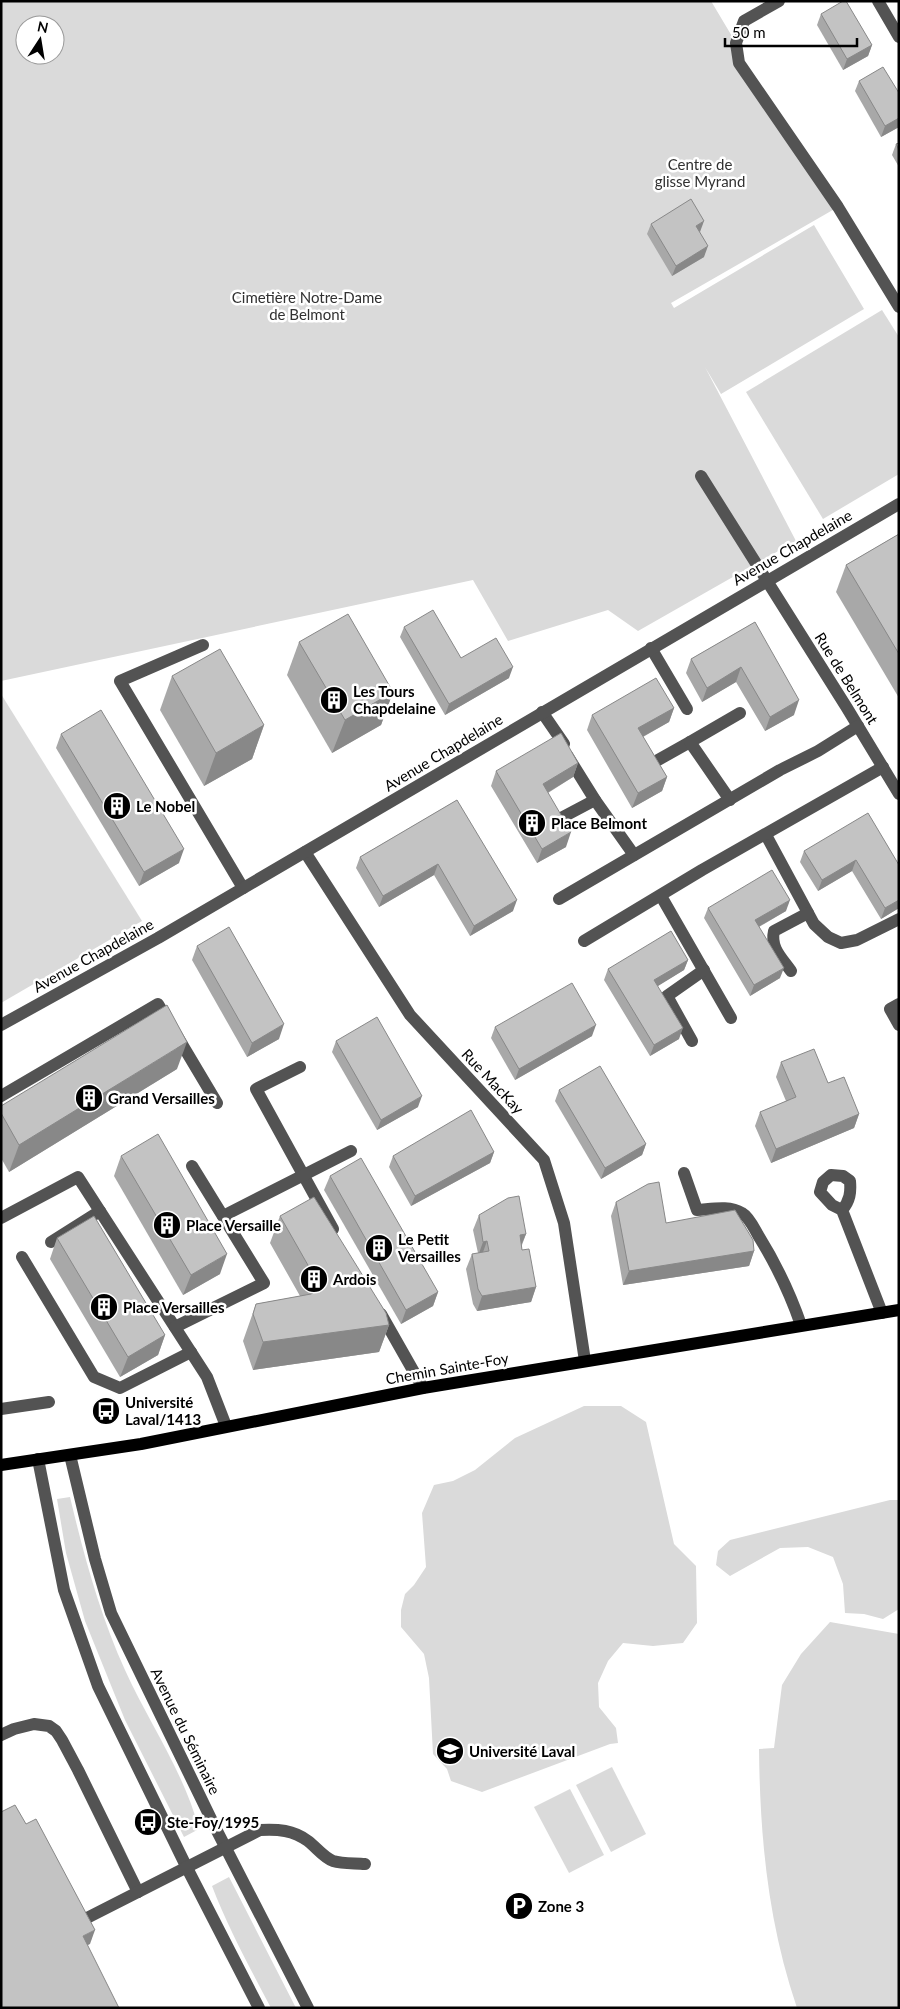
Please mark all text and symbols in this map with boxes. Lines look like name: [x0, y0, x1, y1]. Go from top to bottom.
north arrow: [15, 15, 65, 65]
scale bar: [725, 15, 858, 47]
text: N: [36, 17, 50, 36]
text: 50 m: [732, 23, 766, 41]
park label: Centre de glisse Myrand: [655, 155, 745, 190]
park label: Cimetière Notre-Dame de Belmont: [232, 288, 382, 323]
street label: Avenue Chapdelaine: [729, 505, 855, 589]
street label: Rue de Belmont: [812, 629, 883, 728]
place label: Les Tours Chapdelaine: [353, 682, 436, 717]
building icon: Les Tours Chapdelaine: [319, 685, 349, 715]
street label: Avenue Chapdelaine: [381, 709, 506, 794]
building icon: Le Nobel: [102, 791, 132, 821]
place label: Le Nobel: [136, 797, 195, 815]
building icon: Place Belmont: [517, 808, 547, 838]
place label: Place Belmont: [551, 814, 647, 832]
street label: Avenue Chapdelaine: [30, 914, 156, 996]
street label: Rue MacKay: [458, 1045, 528, 1117]
building icon: Grand Versailles: [74, 1083, 104, 1113]
place label: Grand Versailles: [108, 1089, 215, 1107]
building icon: Place Versaille: [152, 1210, 182, 1240]
place label: Place Versaille: [186, 1216, 281, 1234]
place label: Le Petit Versailles: [397, 1230, 461, 1265]
building icon: Le Petit Versailles: [364, 1233, 394, 1263]
building icon: Ardois: [299, 1264, 329, 1294]
place label: Ardois: [332, 1270, 377, 1288]
building icon: Place Versailles: [89, 1292, 119, 1322]
place label: Place Versailles: [123, 1298, 225, 1316]
street label: Chemin Sainte-Foy: [384, 1348, 510, 1388]
place label: Université Laval/1413: [125, 1393, 201, 1428]
bus stop icon: Université Laval/1413: [91, 1396, 121, 1426]
street label: Avenue du Séminaire: [148, 1665, 224, 1797]
school or university icon: Université Laval: [435, 1736, 465, 1766]
place label: Université Laval: [469, 1742, 575, 1760]
bus stop icon: Ste-Foy/1995: [133, 1807, 163, 1837]
place label: Ste-Foy/1995: [167, 1813, 259, 1831]
parking icon: Zone 3: [504, 1891, 534, 1921]
place label: Zone 3: [538, 1897, 584, 1915]

